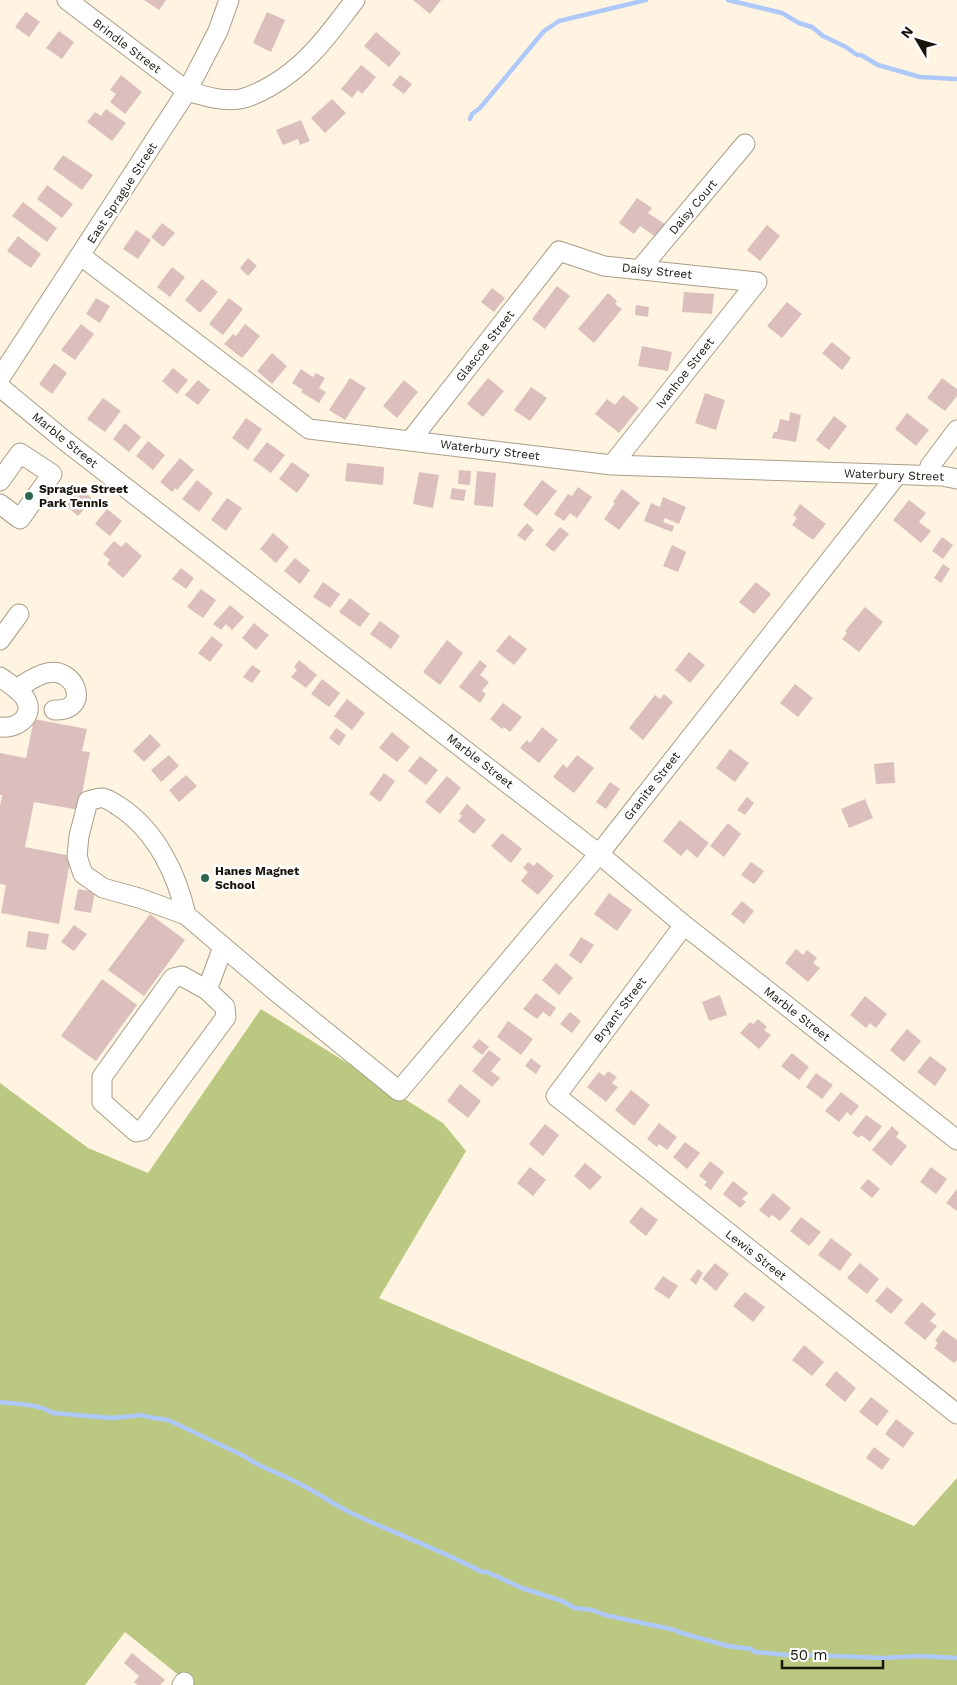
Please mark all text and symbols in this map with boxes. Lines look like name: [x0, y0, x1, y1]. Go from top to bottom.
north arrow: [892, 15, 942, 65]
street label: Brindle Street: [90, 16, 164, 76]
text: N: [897, 23, 916, 41]
street label: East Sprague Street: [84, 140, 160, 246]
street label: Daisy Court: [666, 177, 720, 237]
street label: Daisy Street: [621, 260, 693, 282]
street label: Glascoe Street: [453, 308, 517, 384]
street label: Ivanhoe Street: [653, 335, 717, 411]
street label: Marble Street: [29, 409, 101, 471]
street label: Waterbury Street: [439, 437, 541, 463]
street label: Waterbury Street: [844, 466, 944, 484]
place label: Sprague Street Park Tennis: [39, 482, 129, 510]
marker: Sprague Street Park Tennis: [23, 490, 35, 502]
street label: Marble Street: [444, 731, 516, 791]
street label: Granite Street: [621, 749, 683, 823]
place label: Hanes Magnet School: [215, 864, 300, 892]
marker: Hanes Magnet School: [199, 872, 211, 884]
street label: Bryant Street: [591, 975, 649, 1045]
street label: Marble Street: [761, 984, 833, 1044]
street label: Lewis Street: [723, 1227, 789, 1283]
scale bar: [782, 1638, 883, 1670]
text: 50 m: [790, 1646, 827, 1664]

